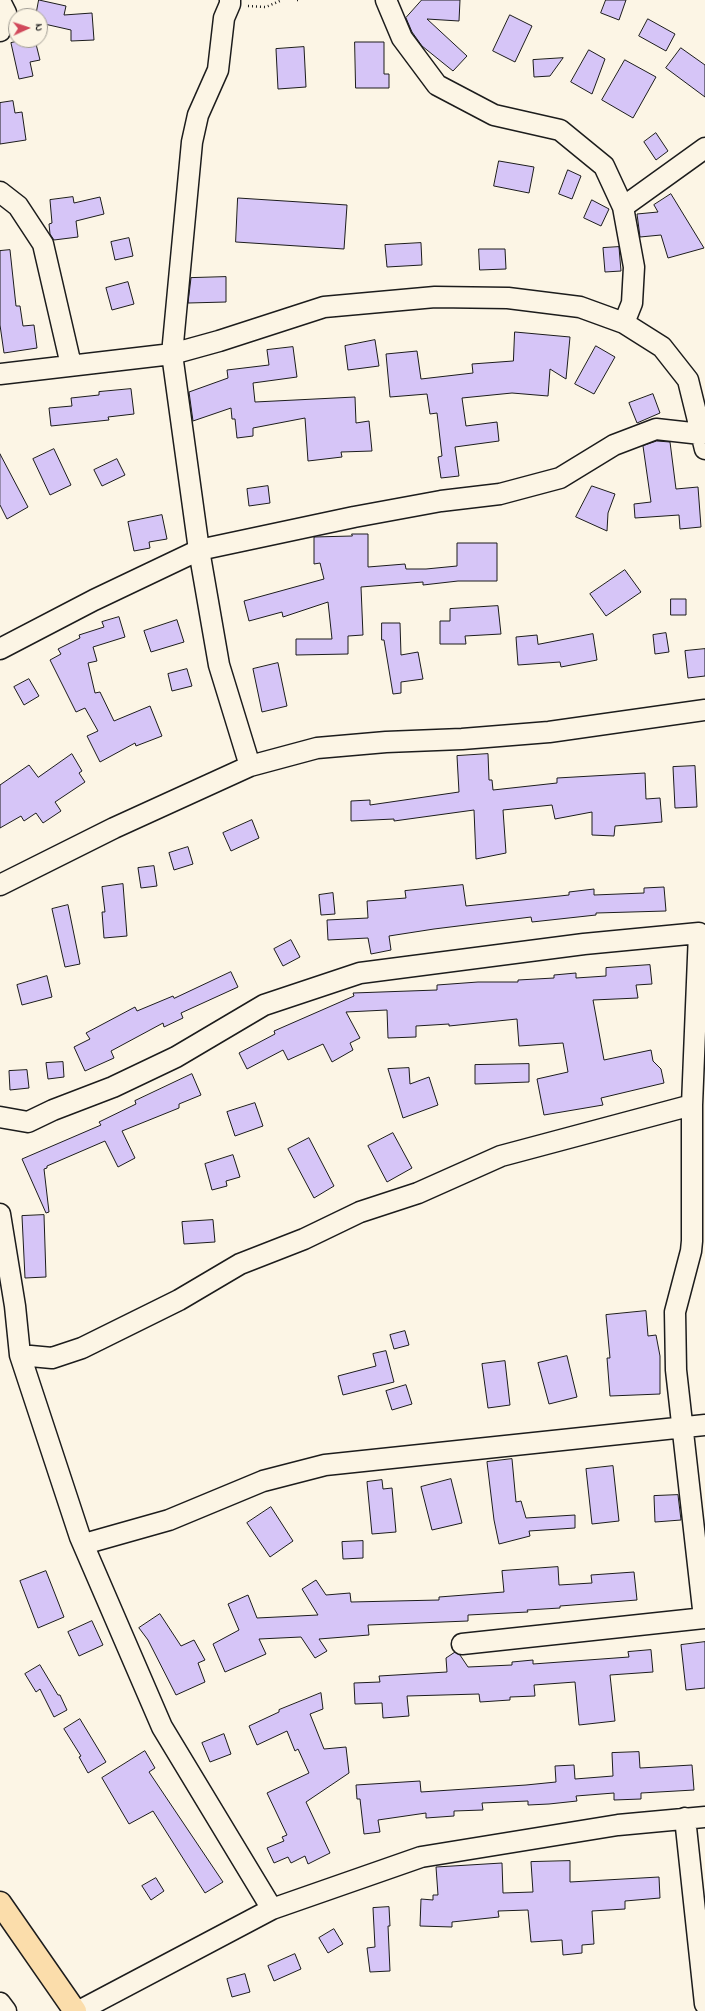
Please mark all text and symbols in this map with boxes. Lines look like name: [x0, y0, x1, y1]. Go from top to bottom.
north arrow: [8, 8, 48, 48]
text: N: [31, 23, 47, 32]

